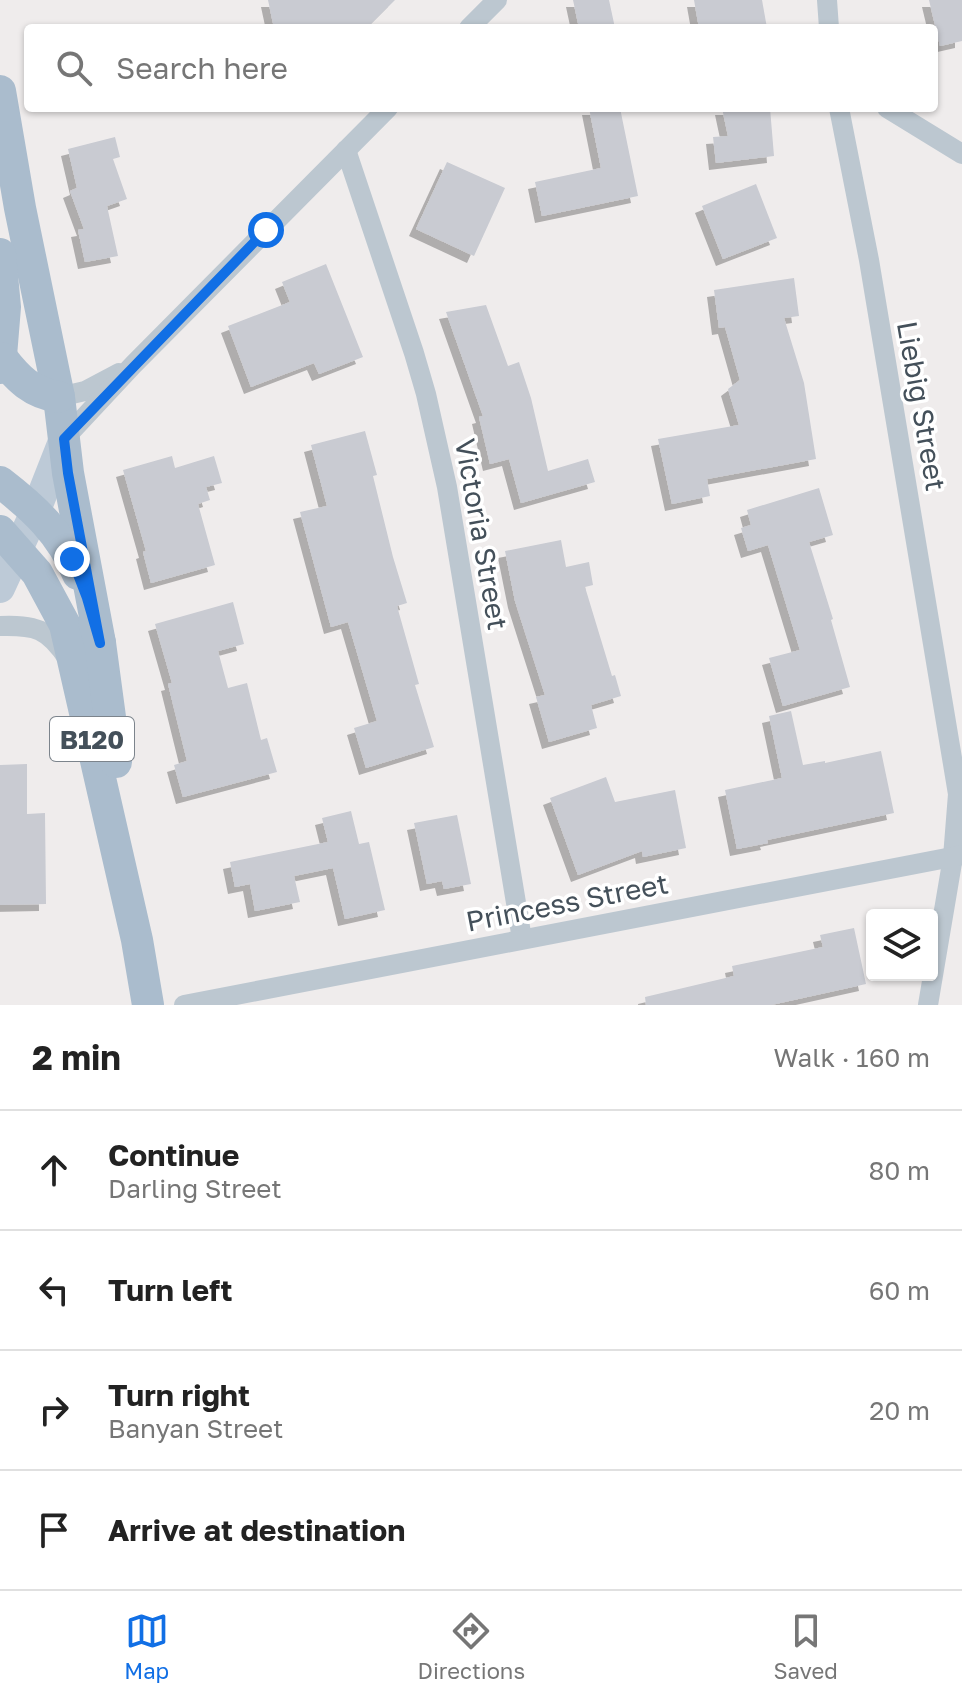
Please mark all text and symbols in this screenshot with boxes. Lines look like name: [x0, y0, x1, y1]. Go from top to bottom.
search box: [24, 24, 938, 112]
icon: search: [52, 46, 96, 90]
text: Search here: [116, 50, 288, 86]
route start: [248, 212, 284, 248]
street label: Liebig Street: [891, 319, 953, 493]
street label: Victoria Street: [449, 436, 515, 632]
route end: [54, 541, 90, 577]
road number: B120: [50, 717, 134, 761]
street label: Princess Street: [463, 866, 671, 938]
map controls: [866, 909, 938, 981]
button: layers: [866, 909, 938, 981]
text: 2 min: [32, 1037, 121, 1077]
text: Walk · 160 m: [774, 1042, 930, 1073]
text: Continue: [108, 1137, 239, 1173]
icon: ahead: [32, 1148, 76, 1192]
text: 80 m: [869, 1155, 930, 1186]
text: Darling Street: [108, 1173, 282, 1204]
icon: left: [32, 1268, 76, 1312]
text: Turn left: [108, 1272, 233, 1308]
text: 60 m: [869, 1275, 930, 1306]
text: Turn right: [108, 1377, 250, 1413]
icon: right: [32, 1388, 76, 1432]
text: 20 m: [869, 1395, 930, 1426]
text: Banyan Street: [108, 1413, 284, 1444]
icon: arrive: [32, 1508, 76, 1552]
text: Arrive at destination: [108, 1512, 405, 1548]
tab: Map: [124, 1609, 169, 1684]
tab: Directions: [418, 1609, 525, 1684]
tab: Saved: [774, 1609, 838, 1684]

